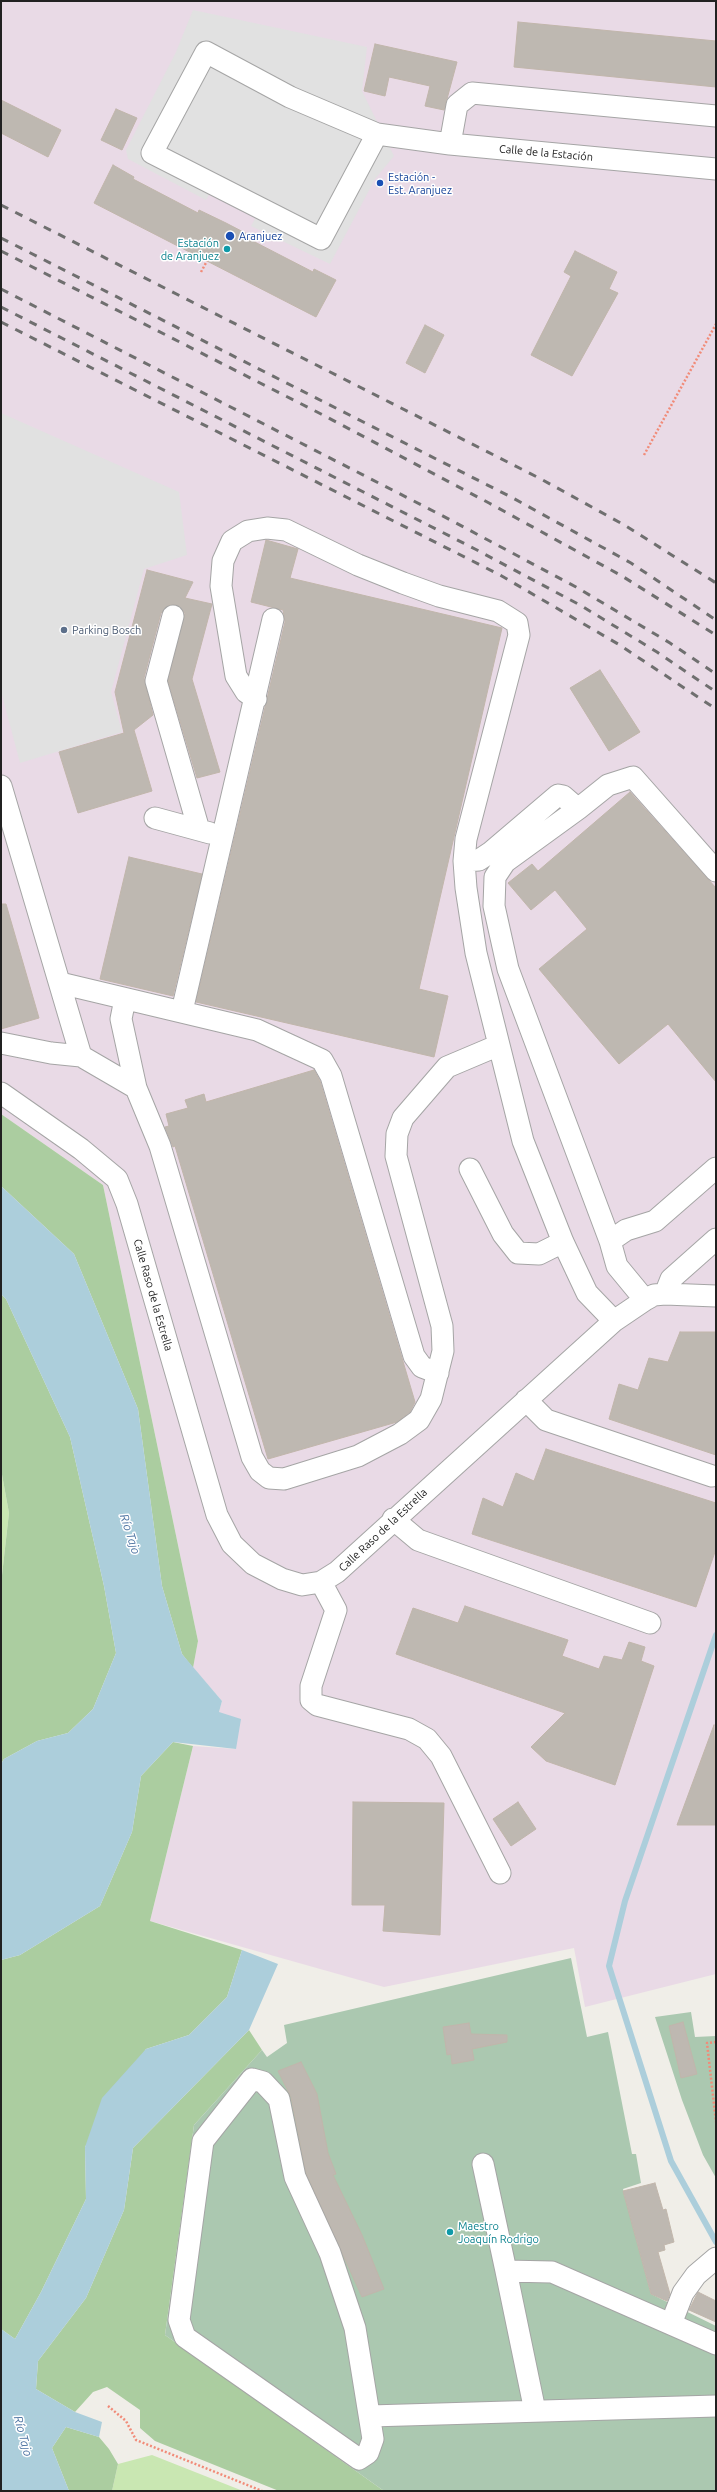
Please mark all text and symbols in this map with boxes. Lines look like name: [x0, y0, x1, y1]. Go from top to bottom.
street label: Calle de la Estación: [498, 142, 594, 164]
place label: Estación - Est. Aranjuez: [388, 170, 452, 196]
marker: Estación - Est. Aranjuez: [375, 178, 385, 188]
place label: Aranjuez: [239, 229, 282, 243]
marker: Aranjuez: [224, 230, 236, 242]
place label: Estación de Aranjuez: [161, 236, 219, 262]
marker: Estación de Aranjuez: [222, 244, 232, 254]
place label: Parking Bosch: [72, 623, 141, 637]
marker: Parking Bosch: [59, 625, 69, 635]
street label: Calle Raso de la Estrella: [131, 1237, 175, 1353]
street label: Calle Raso de la Estrella: [336, 1486, 430, 1574]
water label: Río Tajo: [117, 1512, 143, 1556]
place label: Maestro Joaquín Rodrigo: [458, 2219, 539, 2245]
marker: Maestro Joaquín Rodrigo: [445, 2227, 455, 2237]
water label: Río Tajo: [11, 2414, 35, 2458]

